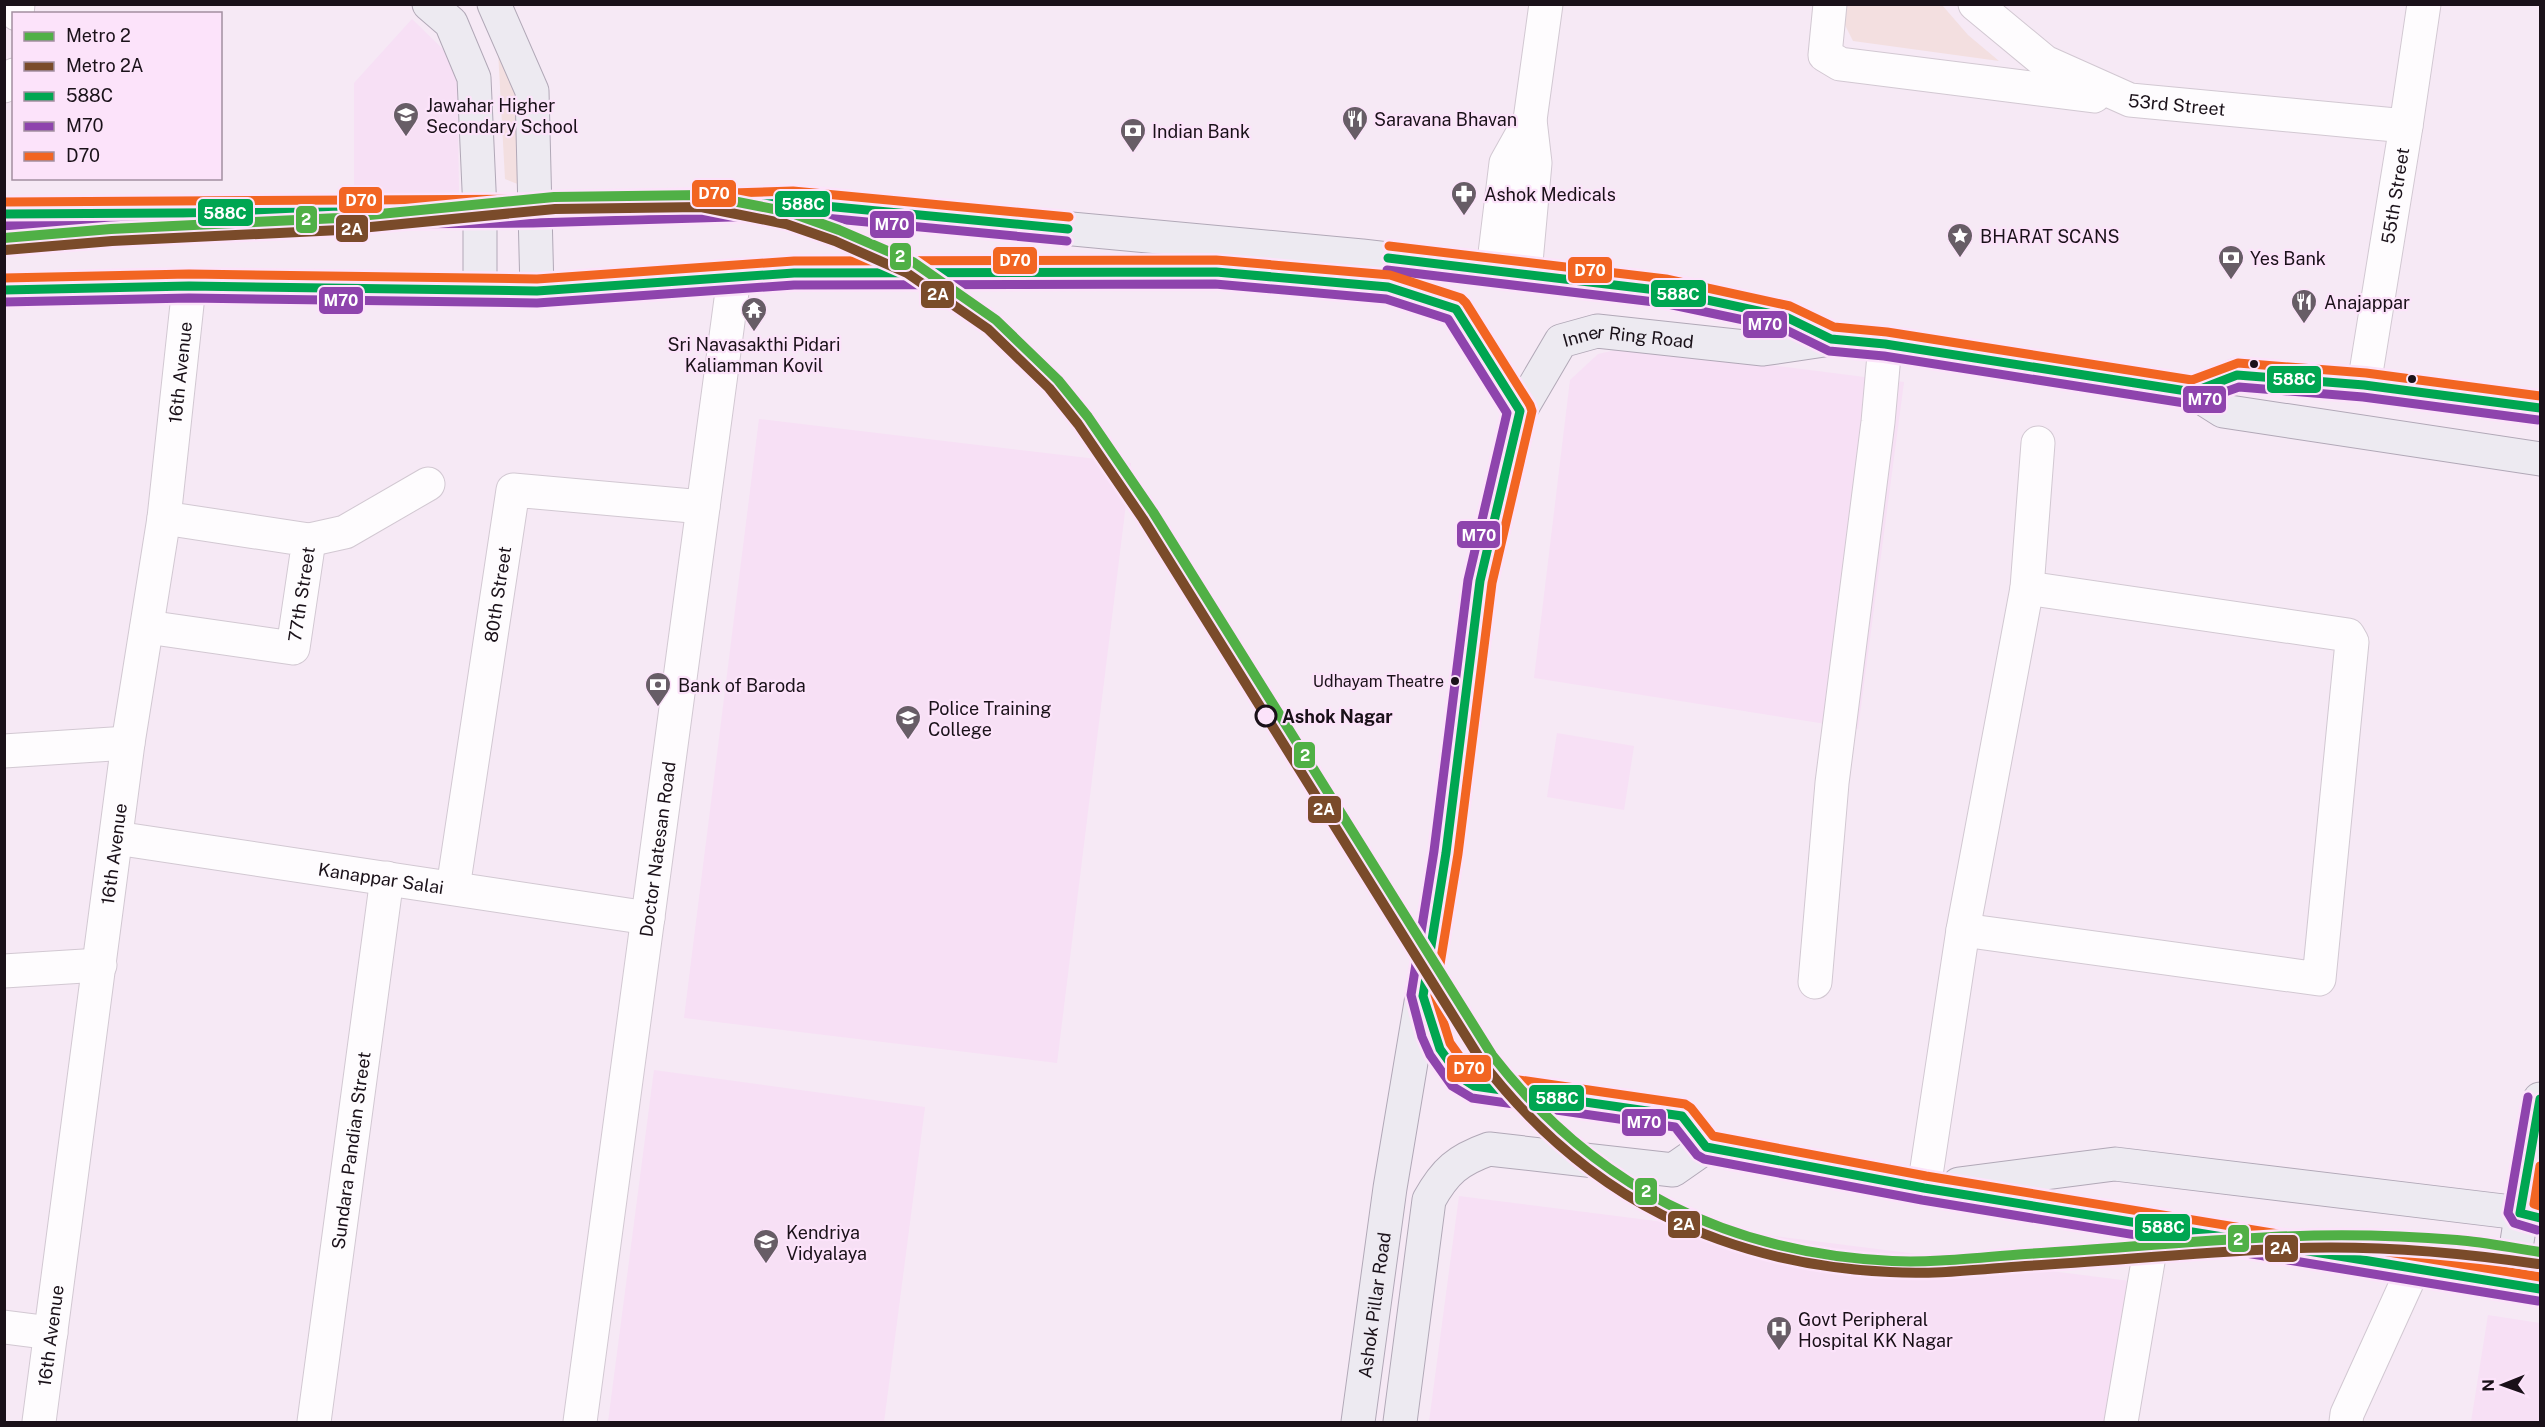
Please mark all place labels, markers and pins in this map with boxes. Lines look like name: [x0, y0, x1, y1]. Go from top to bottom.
place label: Jawahar Higher Secondary School: [426, 95, 578, 137]
school or university icon: Jawahar Higher Secondary School: [391, 100, 421, 138]
restaurant icon: Saravana Bhavan: [1340, 104, 1370, 142]
place label: Saravana Bhavan: [1374, 109, 1517, 130]
bank icon: Indian Bank: [1118, 116, 1148, 154]
place label: Indian Bank: [1152, 121, 1250, 142]
pharmacy icon: Ashok Medicals: [1449, 179, 1479, 217]
place label: Ashok Medicals: [1484, 184, 1616, 205]
place icon: BHARAT SCANS: [1945, 221, 1975, 259]
place label: BHARAT SCANS: [1980, 226, 2120, 247]
bank icon: Yes Bank: [2216, 243, 2246, 281]
place label: Yes Bank: [2250, 248, 2326, 269]
restaurant icon: Anajappar: [2289, 287, 2319, 325]
place label: Anajappar: [2324, 292, 2410, 313]
temple icon: Sri Navasakthi Pidari Kaliamman Kovil: [739, 295, 769, 333]
place label: Sri Navasakthi Pidari Kaliamman Kovil: [667, 334, 841, 376]
unlabelled marker: [2248, 358, 2260, 370]
unlabelled marker: [2406, 373, 2418, 385]
bank icon: Bank of Baroda: [643, 670, 673, 708]
place label: Udhayam Theatre: [1313, 672, 1444, 691]
place label: Bank of Baroda: [678, 675, 806, 696]
marker: Udhayam Theatre: [1449, 675, 1461, 687]
place label: Police Training College: [928, 698, 1051, 740]
school or university icon: Police Training College: [893, 703, 923, 741]
marker: Ashok Nagar: [1255, 705, 1277, 727]
place label: Ashok Nagar: [1282, 706, 1393, 727]
place label: Kendriya Vidyalaya: [786, 1222, 867, 1264]
school or university icon: Kendriya Vidyalaya: [751, 1227, 781, 1265]
place label: Govt Peripheral Hospital KK Nagar: [1798, 1309, 1953, 1351]
hospital icon: Govt Peripheral Hospital KK Nagar: [1764, 1314, 1794, 1352]

